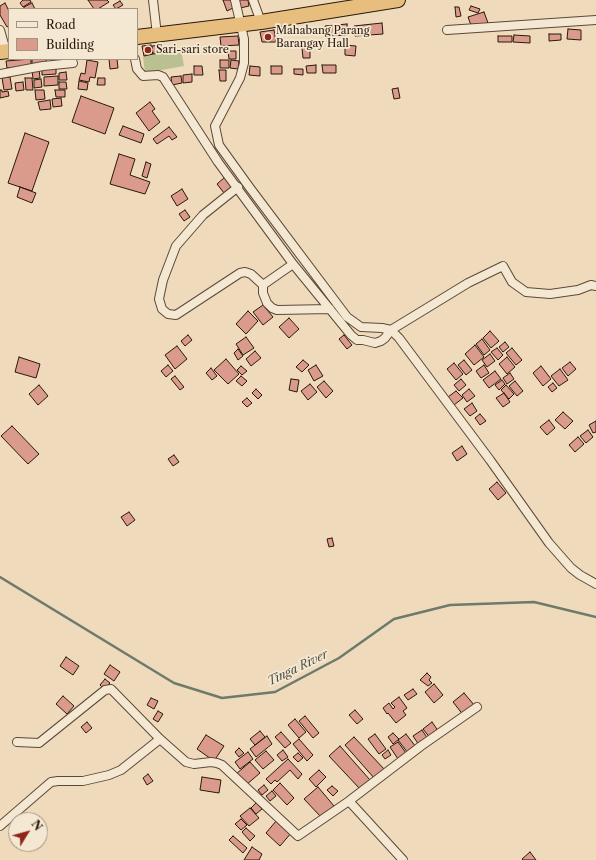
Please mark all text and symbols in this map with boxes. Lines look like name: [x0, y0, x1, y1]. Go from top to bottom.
legend: [8, 8, 138, 60]
text: Road: [46, 17, 76, 32]
place label: Mahabang Parang Barangay Hall: [276, 24, 370, 50]
marker: Mahabang Parang Barangay Hall: [263, 32, 273, 42]
text: Building: [46, 37, 94, 52]
place label: Sari-sari store: [156, 43, 229, 57]
marker: Sari-sari store: [143, 45, 153, 55]
water label: Tinga River: [265, 647, 331, 689]
north arrow: [8, 812, 48, 852]
text: N: [28, 817, 45, 833]

